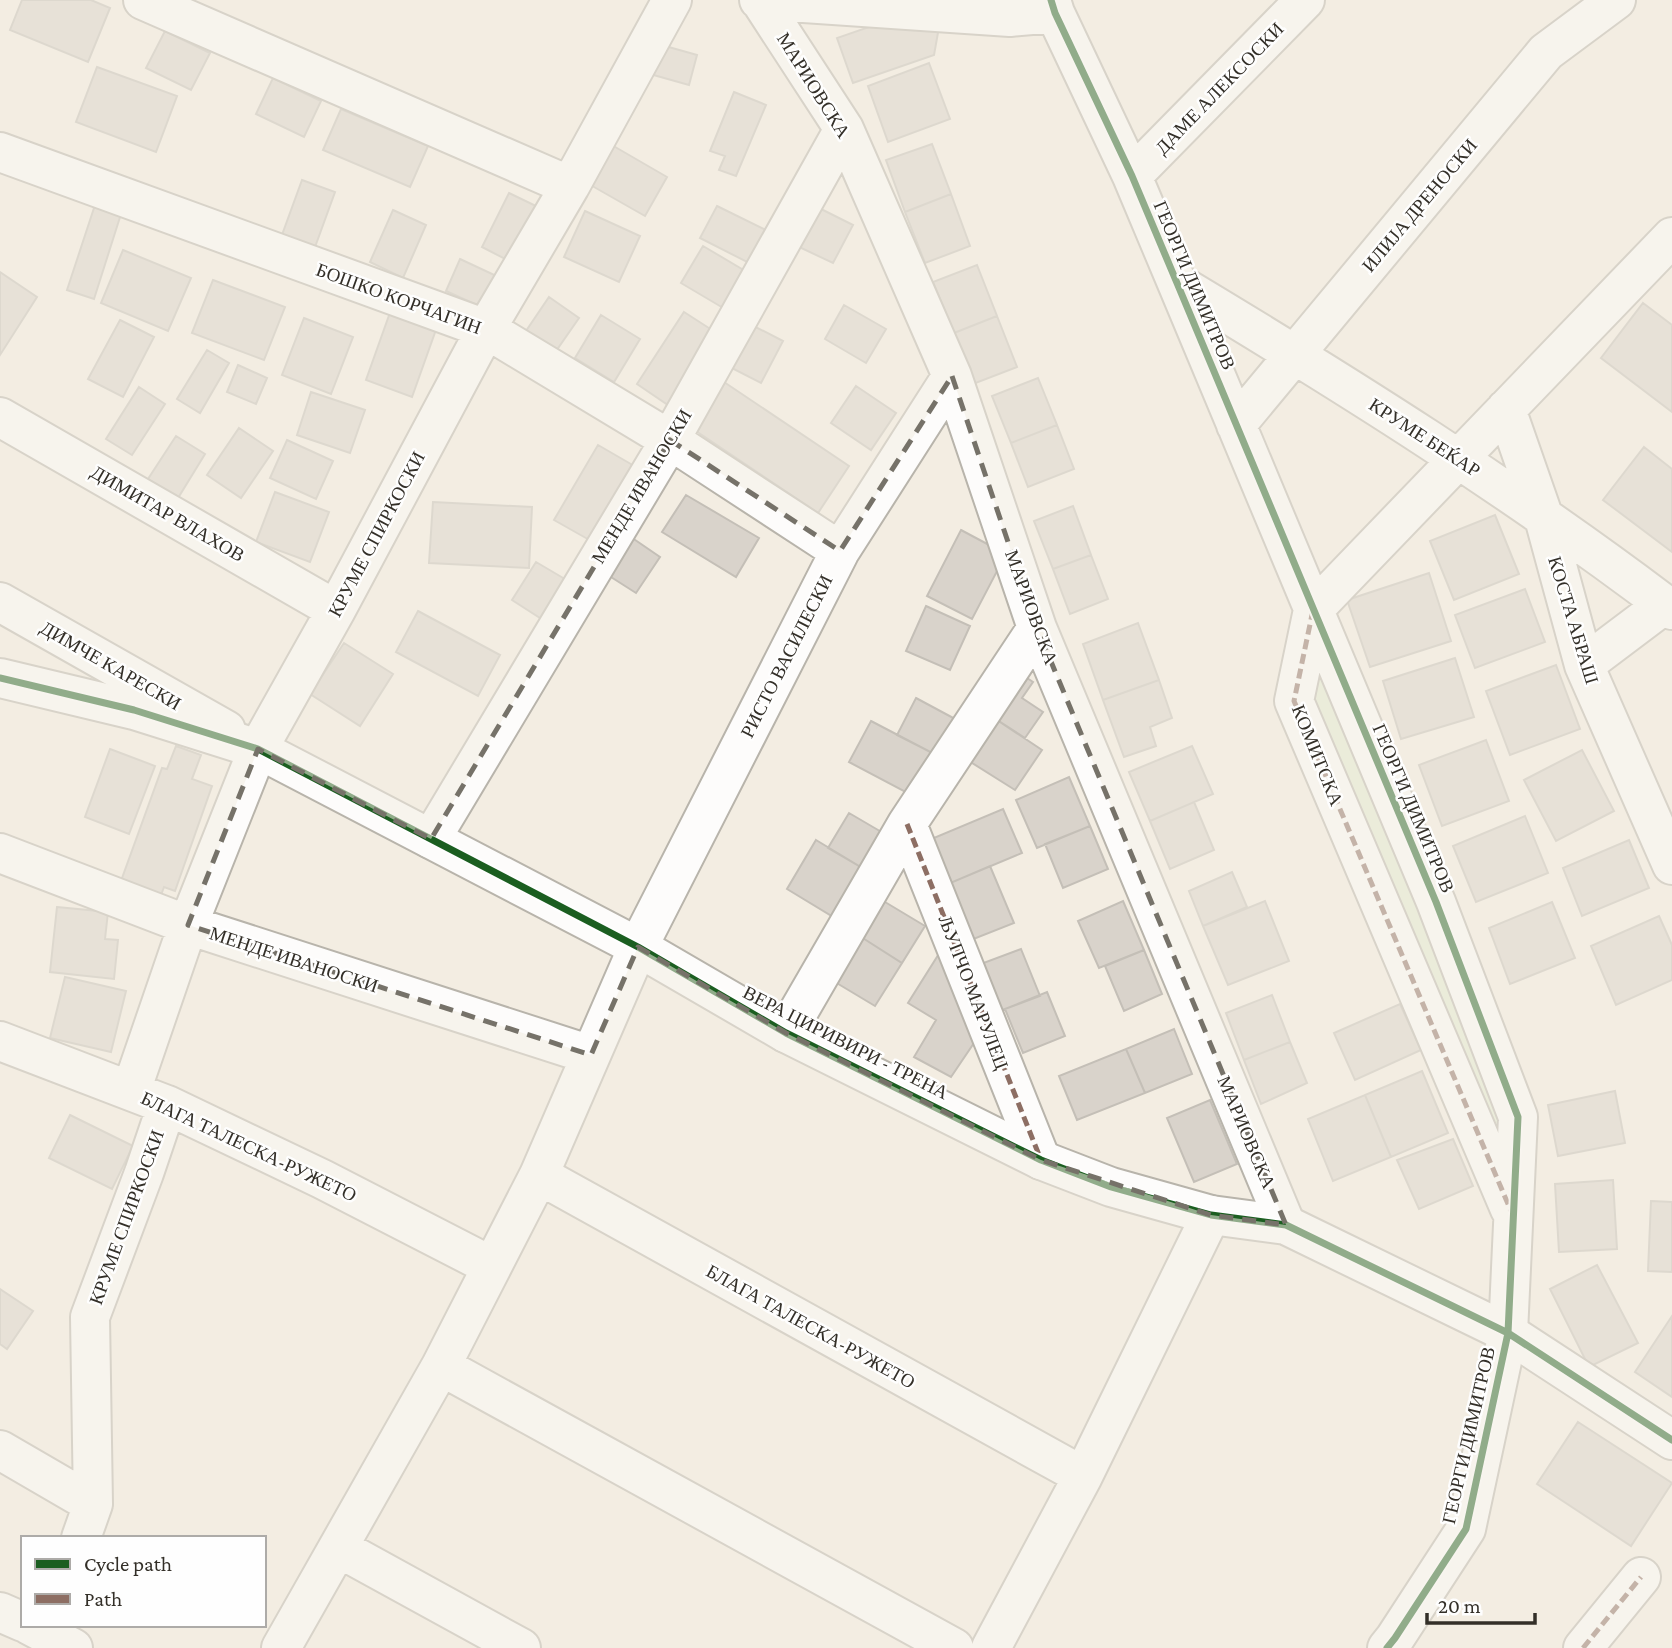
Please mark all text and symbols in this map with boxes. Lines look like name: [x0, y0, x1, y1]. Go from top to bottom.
street label: ДАМЕ АЛЕКСОСКИ: [1151, 18, 1288, 159]
street label: МАРИОВСКА: [773, 29, 855, 142]
street label: ИЛИЈА ДРЕНОСКИ: [1358, 134, 1481, 276]
street label: ГЕОРГИ ДИМИТРОВ: [1149, 198, 1240, 373]
street label: БОШКО КОРЧАГИН: [313, 259, 484, 338]
street label: КРУМЕ БЕЌАР: [1365, 394, 1484, 481]
street label: МЕНДЕ ИВАНОСКИ: [587, 405, 696, 567]
street label: КРУМЕ СПИРКОСКИ: [324, 448, 429, 620]
street label: ДИМИТАР ВЛАХОВ: [87, 461, 248, 566]
street label: МАРИОВСКА: [1001, 547, 1062, 668]
street label: КОСТА АБРАШ: [1544, 554, 1603, 687]
street label: РИСТО ВАСИЛЕСКИ: [736, 571, 837, 741]
street label: ДИМЧЕ КАРЕСКИ: [37, 617, 185, 714]
street label: КОМИТСКА: [1288, 702, 1347, 809]
street label: ГЕОРГИ ДИМИТРОВ: [1368, 721, 1459, 896]
street label: ЉУПЧО МАРУЛЕЦ: [934, 912, 1013, 1073]
street label: МЕНДЕ ИВАНОСКИ: [207, 922, 381, 997]
street label: ВЕРА ЦИРИВИРИ - ТРЕНА: [740, 981, 952, 1104]
street label: МАРИОВСКА: [1213, 1073, 1280, 1192]
street label: БЛАГА ТАЛЕСКА-РУЖЕТО: [138, 1087, 360, 1206]
street label: КРУМЕ СПИРКОСКИ: [85, 1127, 168, 1307]
street label: БЛАГА ТАЛЕСКА-РУЖЕТО: [703, 1260, 919, 1393]
street label: ГЕОРГИ ДИМИТРОВ: [1438, 1344, 1499, 1526]
legend: [21, 1536, 266, 1627]
text: Cycle path: [84, 1552, 172, 1576]
scale bar: [1427, 1582, 1536, 1626]
text: Path: [84, 1587, 122, 1611]
text: 20 m: [1438, 1594, 1481, 1618]

